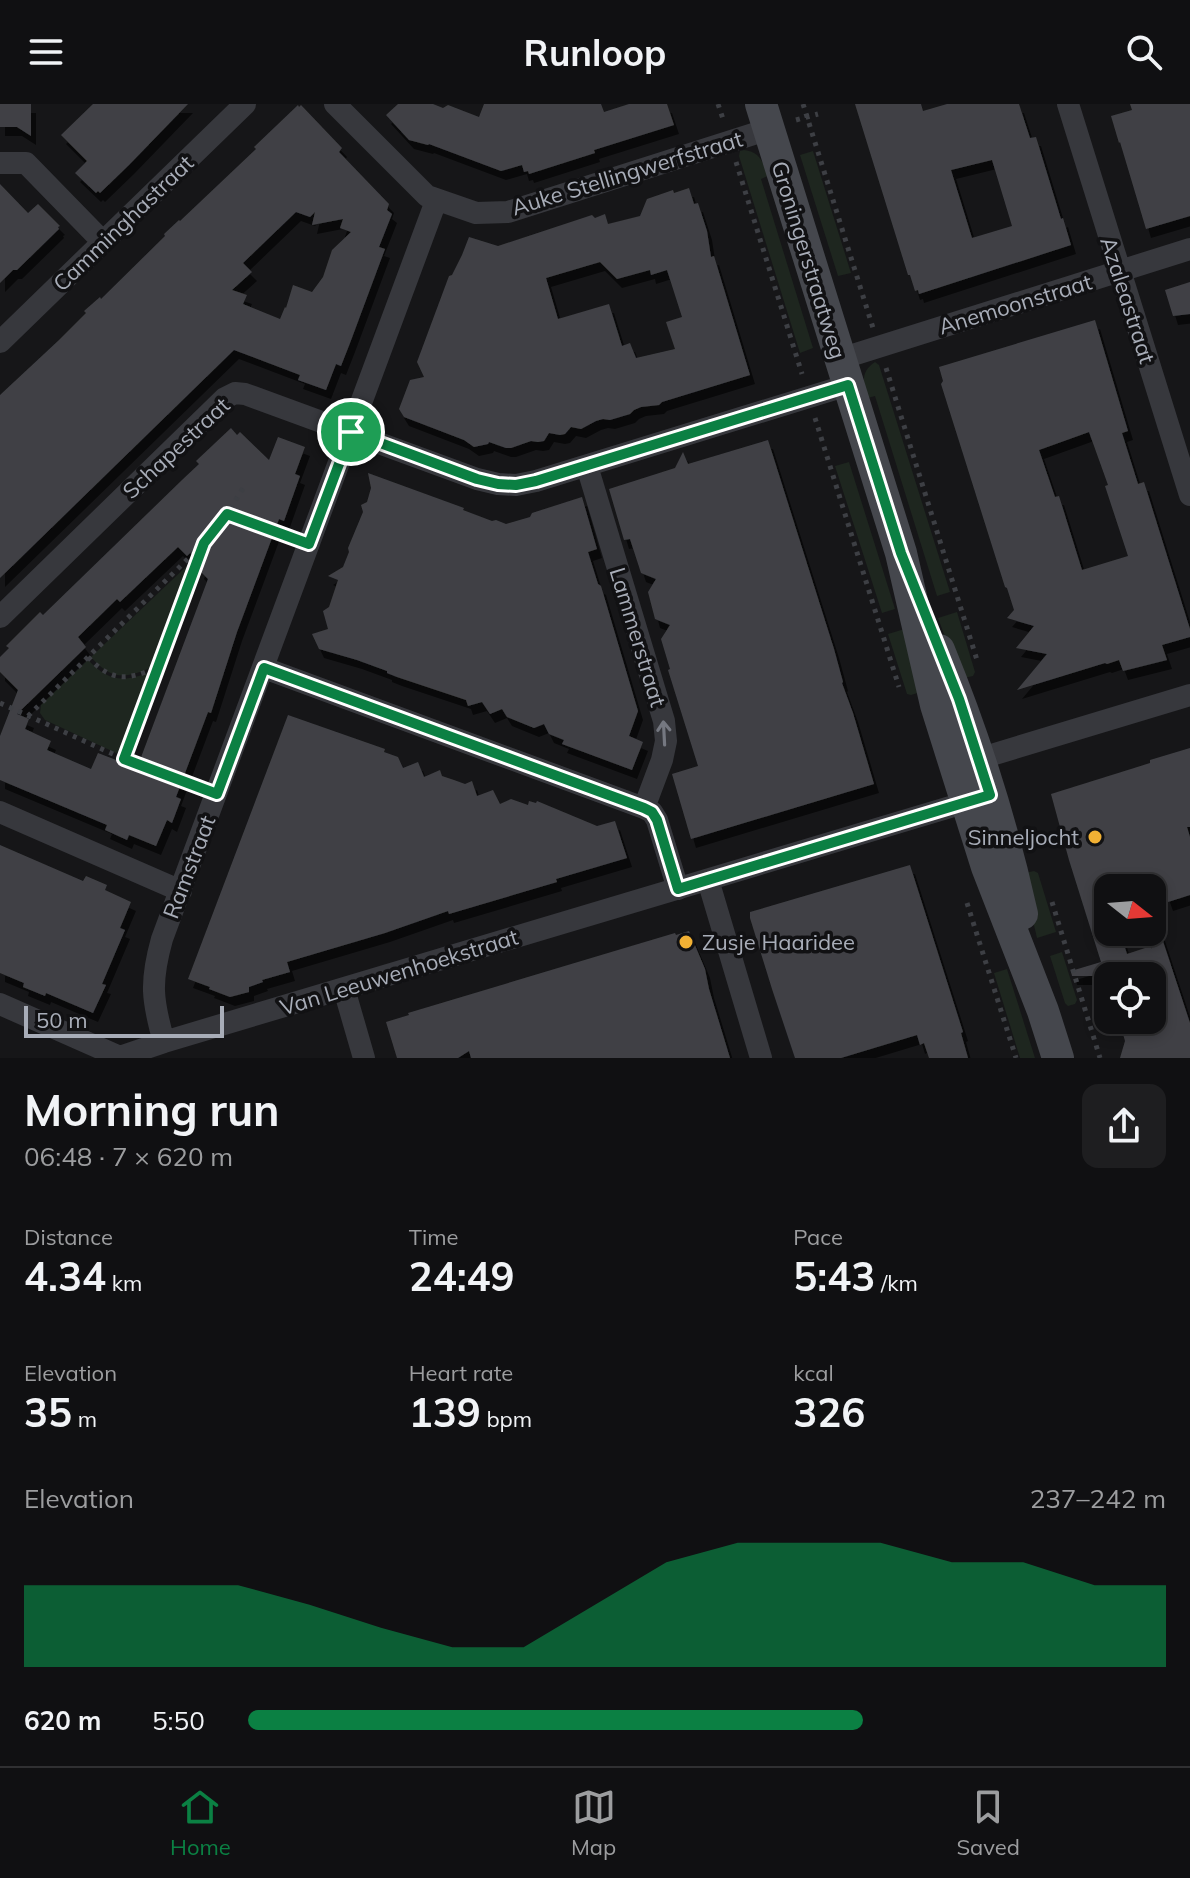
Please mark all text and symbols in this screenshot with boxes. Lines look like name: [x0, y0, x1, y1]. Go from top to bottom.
icon: menu: [24, 30, 68, 74]
text: Runloop: [524, 30, 666, 75]
icon: search: [1122, 30, 1166, 74]
street label: Auke Stellingwerfstraat: [508, 124, 746, 221]
street label: Camminghastraat: [47, 149, 199, 297]
street label: Groningerstraatweg: [766, 158, 852, 362]
street label: Azaleastraat: [1094, 233, 1162, 367]
street label: Anemoonstraat: [935, 267, 1095, 341]
street label: Schapestraat: [117, 391, 236, 505]
pin: [317, 398, 385, 466]
icon: arrive: [329, 410, 373, 454]
street label: Lammerstraat: [604, 564, 673, 710]
one-way arrow: [656, 720, 671, 747]
street label: Ramstraat: [157, 811, 222, 923]
place label: Sinneljocht: [968, 823, 1079, 851]
marker: Sinneljocht: [1086, 828, 1104, 846]
north arrow: [1094, 874, 1166, 946]
map controls: [1094, 874, 1166, 1034]
street label: Van Leeuwenhoekstraat: [277, 922, 522, 1022]
place label: Zusje Haaridee: [702, 928, 855, 956]
marker: Zusje Haaridee: [677, 933, 695, 951]
button: locate: [1094, 962, 1166, 1034]
scale bar: [24, 1002, 224, 1038]
text: 50 m: [36, 1006, 87, 1034]
text: Morning run: [24, 1082, 280, 1137]
button: share: [1082, 1084, 1166, 1168]
text: 06:48 · 7 × 620 m: [24, 1140, 233, 1173]
text: Distance: [24, 1223, 113, 1251]
text: Time: [409, 1223, 458, 1251]
text: Pace: [793, 1223, 843, 1251]
text: 4.34: [24, 1251, 106, 1301]
text: 24:49: [409, 1251, 515, 1301]
text: 5:43: [793, 1251, 875, 1301]
text: km: [106, 1269, 142, 1297]
text: /km: [875, 1269, 918, 1297]
text: Elevation: [24, 1359, 117, 1387]
text: Heart rate: [409, 1359, 513, 1387]
text: kcal: [793, 1359, 834, 1387]
text: 35: [24, 1387, 72, 1437]
text: 139: [409, 1387, 481, 1437]
text: 326: [793, 1387, 865, 1437]
text: m: [72, 1405, 97, 1433]
text: bpm: [481, 1405, 532, 1433]
text: Elevation: [24, 1482, 134, 1515]
text: 237–242 m: [1030, 1482, 1166, 1515]
text: 620 m: [24, 1704, 101, 1737]
text: 5:50: [152, 1704, 205, 1737]
tab: Home: [170, 1785, 231, 1861]
tab: Map: [571, 1785, 616, 1861]
tab: Saved: [956, 1785, 1020, 1861]

